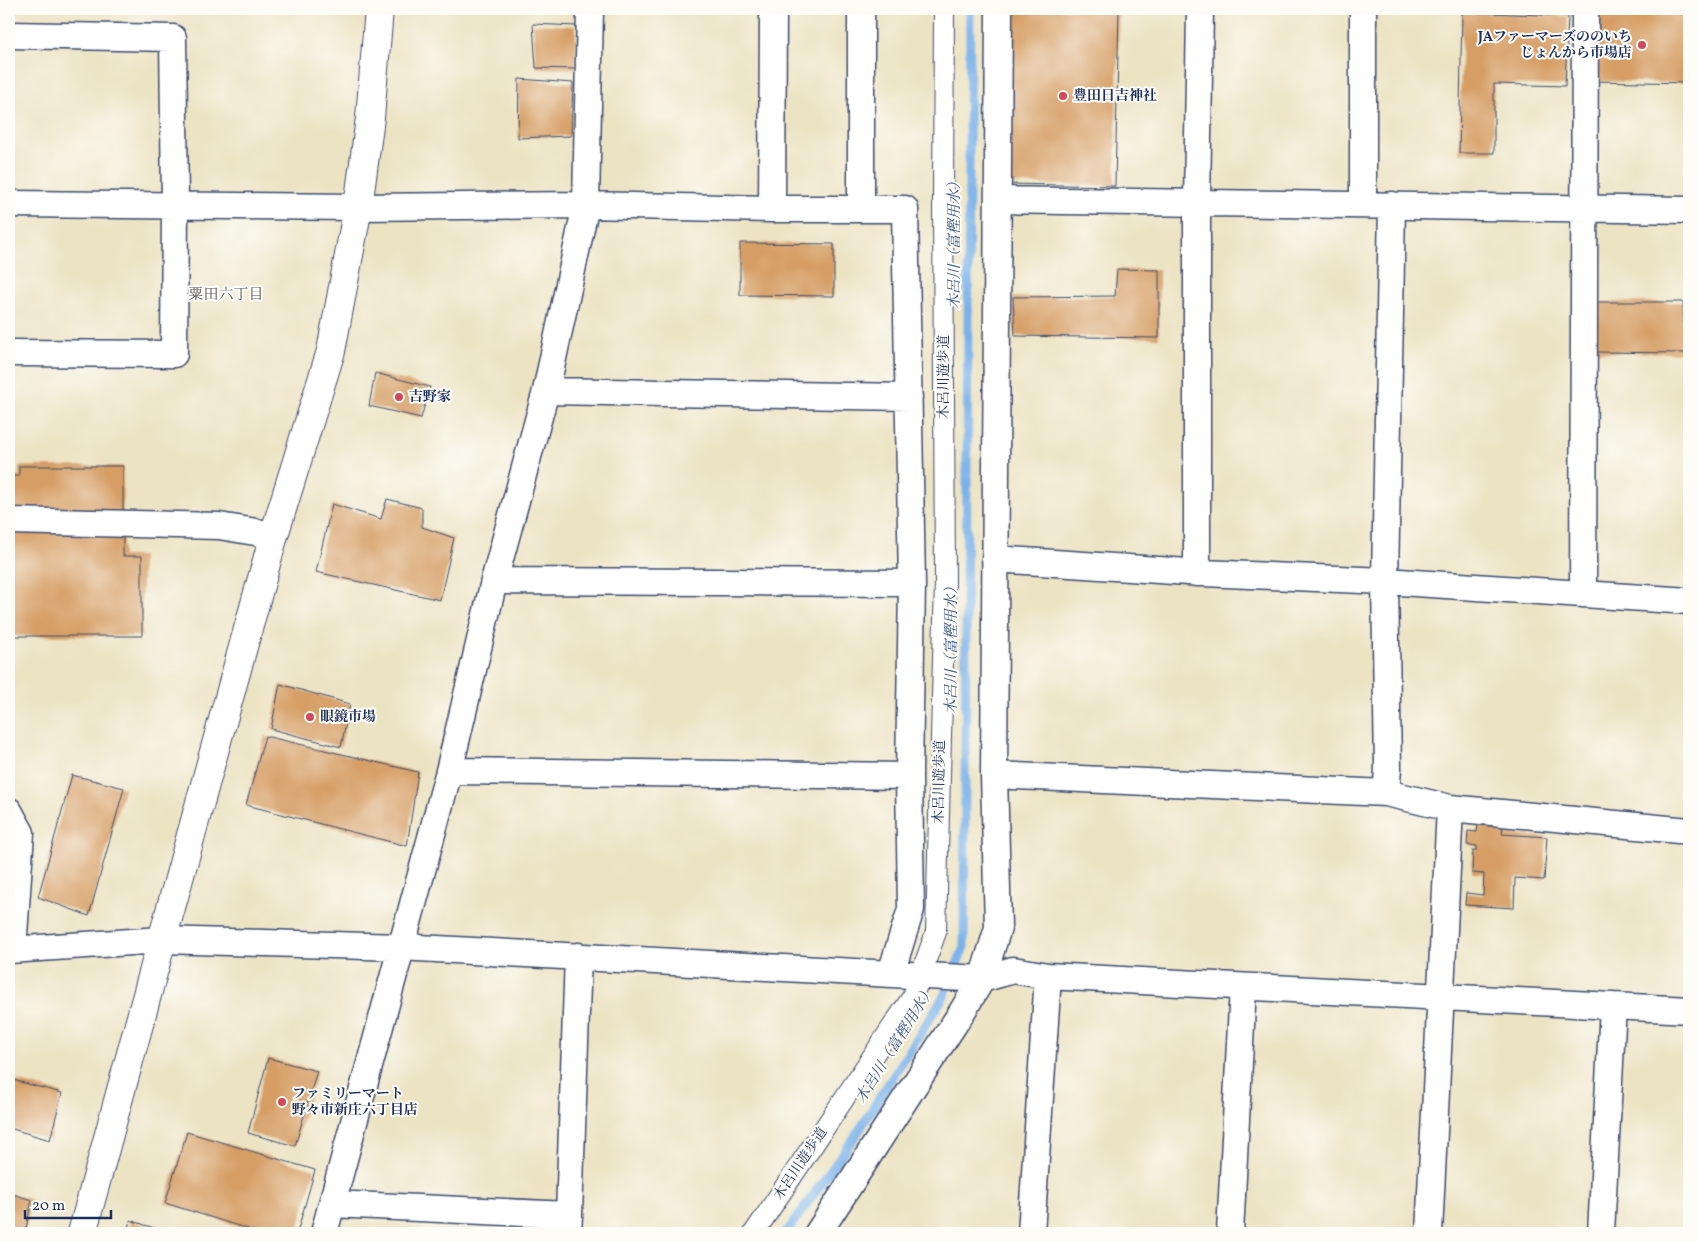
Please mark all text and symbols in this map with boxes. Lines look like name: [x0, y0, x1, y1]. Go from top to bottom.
place label: JAファーマーズののいち じょんから市場店: [1477, 28, 1632, 63]
marker: JAファーマーズののいち じょんから市場店: [1636, 39, 1648, 51]
place label: 豊田日吉神社: [1073, 87, 1157, 106]
marker: 豊田日吉神社: [1057, 90, 1069, 102]
water label: 木呂川（富樫用水）: [945, 174, 966, 310]
district label: 粟田六丁目: [188, 285, 264, 306]
street label: 木呂川遊歩道: [935, 335, 954, 419]
place label: 吉野家: [409, 388, 451, 407]
marker: 吉野家: [393, 391, 405, 403]
water label: 木呂川（富樫用水）: [942, 579, 963, 715]
place label: 眼鏡市場: [320, 708, 376, 727]
marker: 眼鏡市場: [304, 711, 316, 723]
street label: 木呂川遊歩道: [930, 740, 950, 824]
water label: 木呂川（富樫用水）: [851, 982, 941, 1108]
place label: ファミリーマート 野々市新庄六丁目店: [292, 1085, 418, 1120]
marker: ファミリーマート 野々市新庄六丁目店: [276, 1096, 288, 1108]
street label: 木呂川遊歩道: [770, 1124, 832, 1204]
scale bar: [25, 1187, 111, 1219]
text: 20 m: [32, 1196, 65, 1217]

